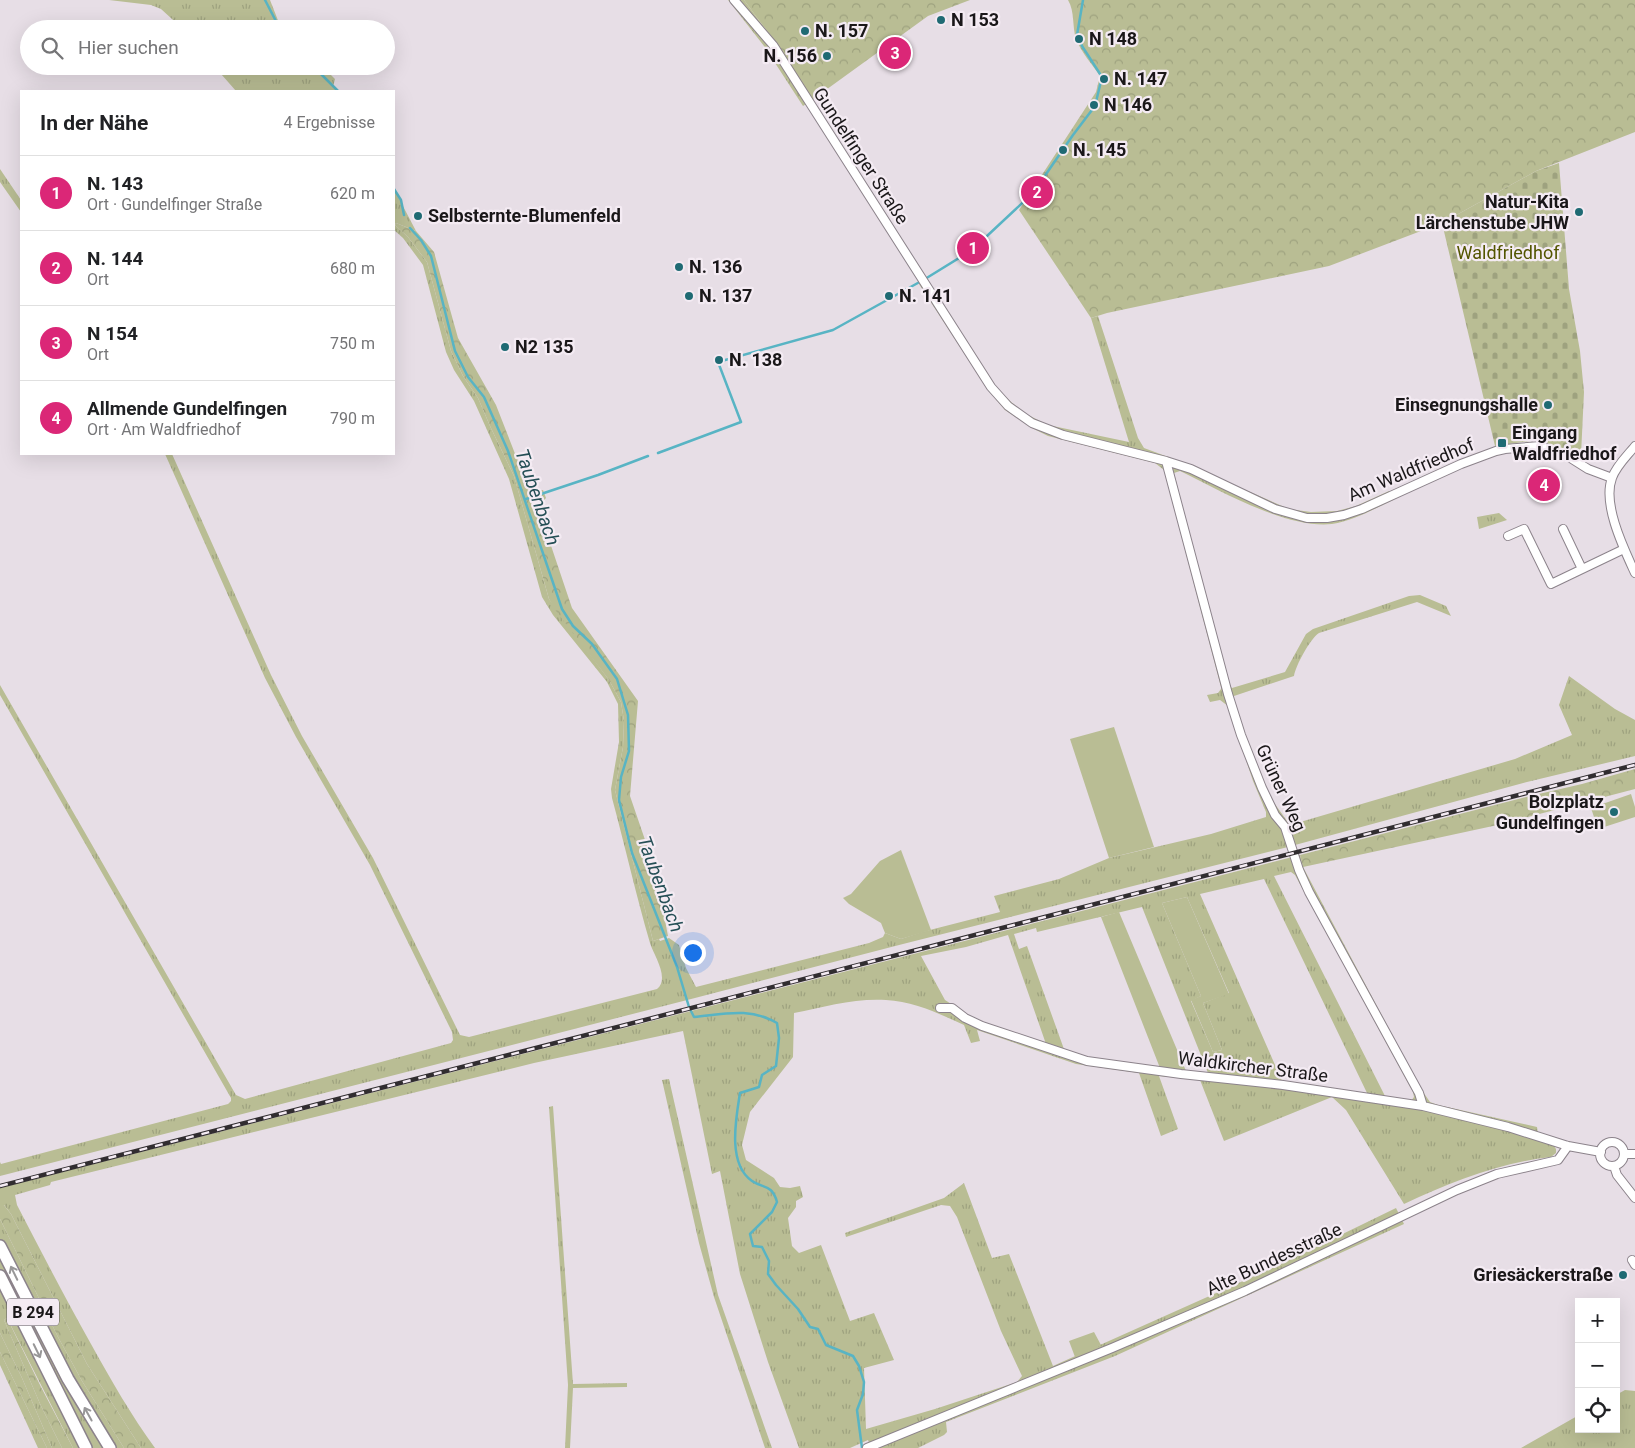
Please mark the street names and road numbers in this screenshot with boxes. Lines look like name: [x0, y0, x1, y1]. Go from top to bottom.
street label: Gundelfinger Straße: [809, 83, 913, 228]
street label: Am Waldfriedhof: [1345, 433, 1478, 506]
street label: Grüner Weg: [1252, 741, 1311, 835]
street label: Waldkircher Straße: [1177, 1047, 1329, 1086]
street label: Alte Bundesstraße: [1203, 1218, 1345, 1299]
road number: B 294: [7, 1298, 59, 1325]

